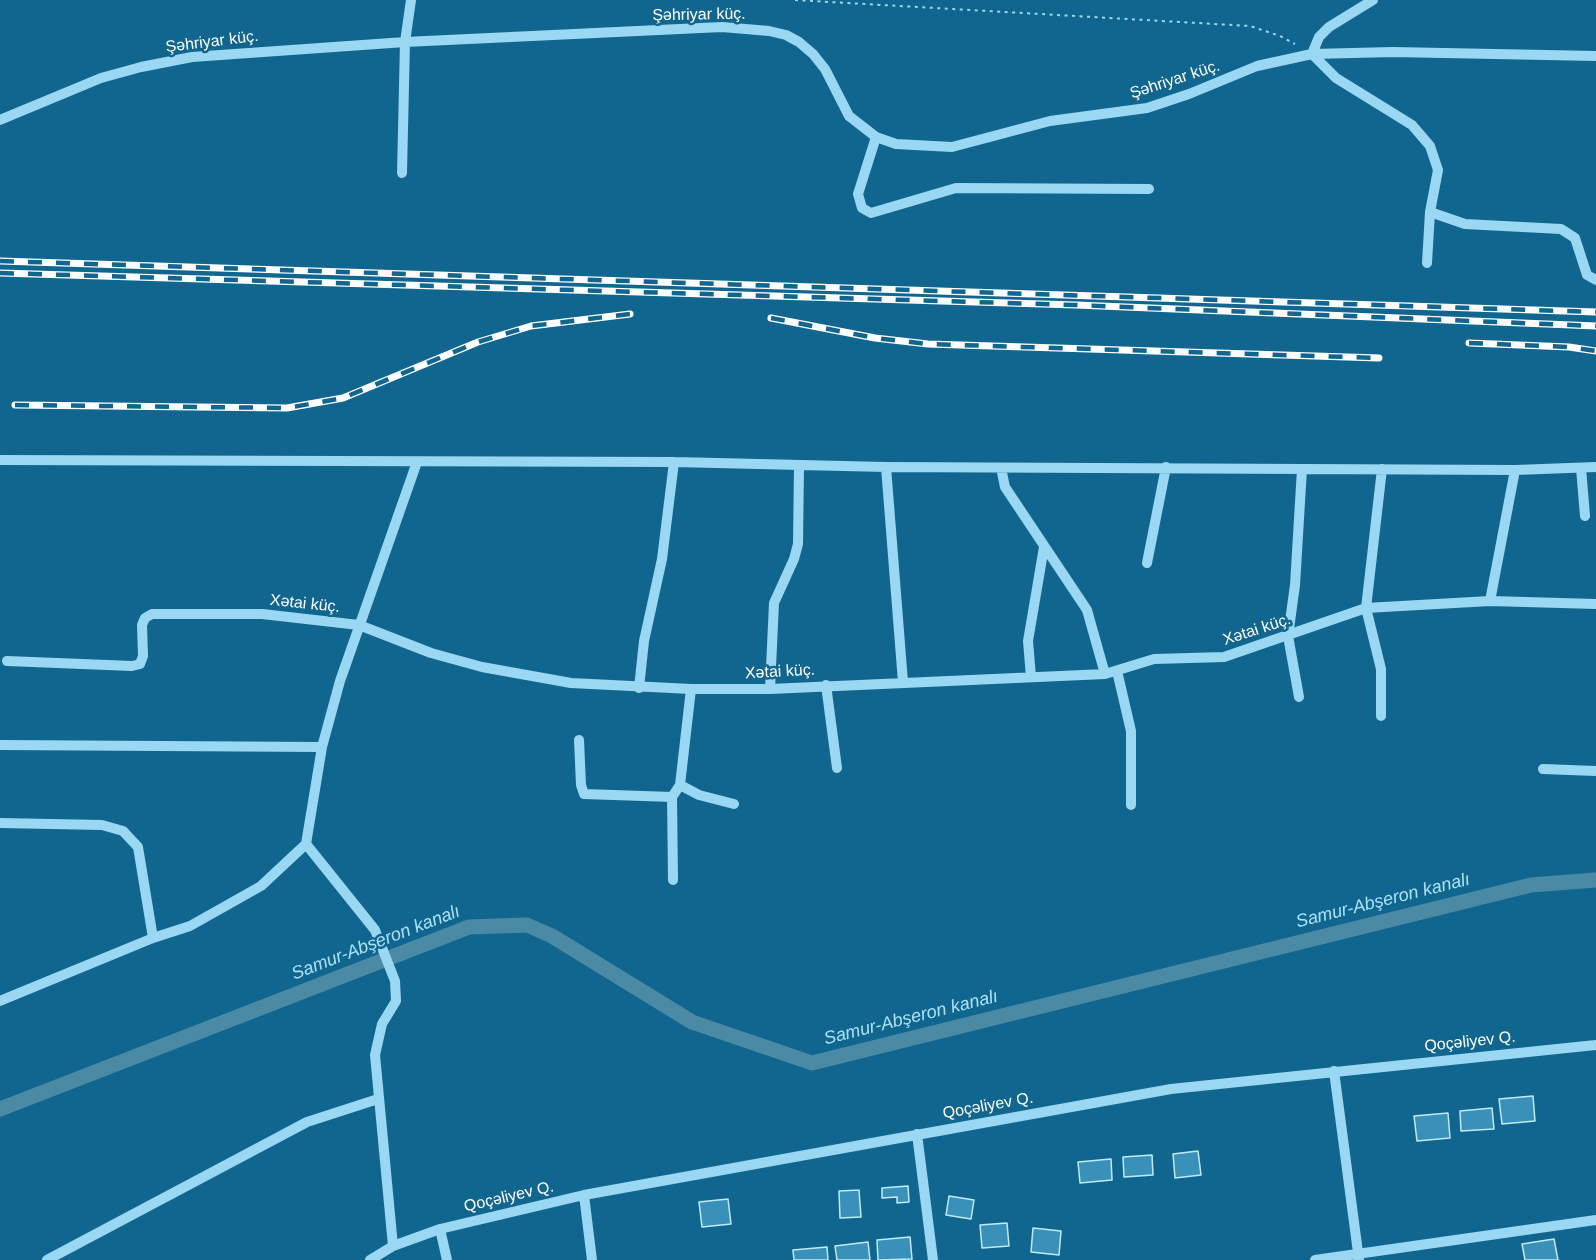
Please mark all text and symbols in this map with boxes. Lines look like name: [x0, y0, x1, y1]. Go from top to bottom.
street label: Şəhriyar küç.: [652, 5, 746, 25]
street label: Şəhriyar küç.: [164, 27, 260, 57]
street label: Şəhriyar küç.: [1128, 56, 1222, 104]
street label: Xətai küç.: [269, 591, 341, 617]
street label: Xətai küç.: [1221, 610, 1293, 650]
street label: Xətai küç.: [744, 661, 816, 683]
water label: Samur-Abşeron kanalı: [1294, 869, 1472, 933]
water label: Samur-Abşeron kanalı: [289, 901, 463, 985]
water label: Samur-Abşeron kanalı: [822, 986, 1000, 1050]
street label: Qoçəliyev Q.: [1423, 1028, 1517, 1056]
street label: Qoçəliyev Q.: [941, 1089, 1035, 1123]
street label: Qoçəliyev Q.: [462, 1177, 556, 1217]

